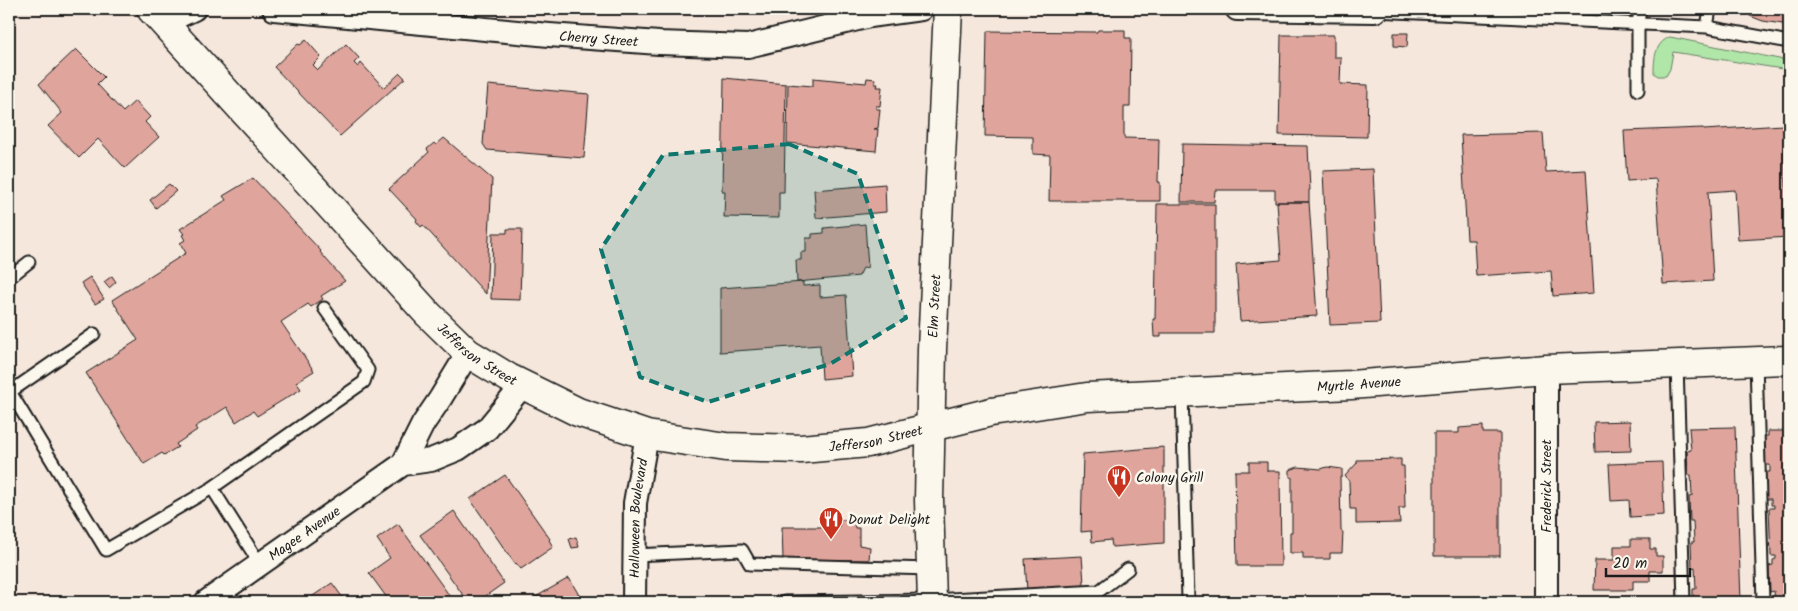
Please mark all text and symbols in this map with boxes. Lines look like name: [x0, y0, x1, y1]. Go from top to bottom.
street label: Cherry Street: [558, 26, 639, 53]
street label: Elm Street: [923, 273, 948, 339]
street label: Jefferson Street: [431, 318, 521, 392]
street label: Myrtle Avenue: [1316, 371, 1403, 399]
street label: Jefferson Street: [828, 420, 926, 458]
street label: Frederick Street: [1536, 439, 1558, 533]
street label: Halloween Boulevard: [624, 456, 655, 578]
restaurant icon: Colony Grill: [1106, 464, 1132, 498]
place label: Colony Grill: [1136, 467, 1204, 489]
street label: Magee Avenue: [264, 501, 346, 567]
restaurant icon: Donut Delight: [818, 506, 844, 540]
place label: Donut Delight: [848, 509, 931, 531]
scale bar: [1606, 546, 1689, 578]
text: 20 m: [1613, 552, 1647, 576]

